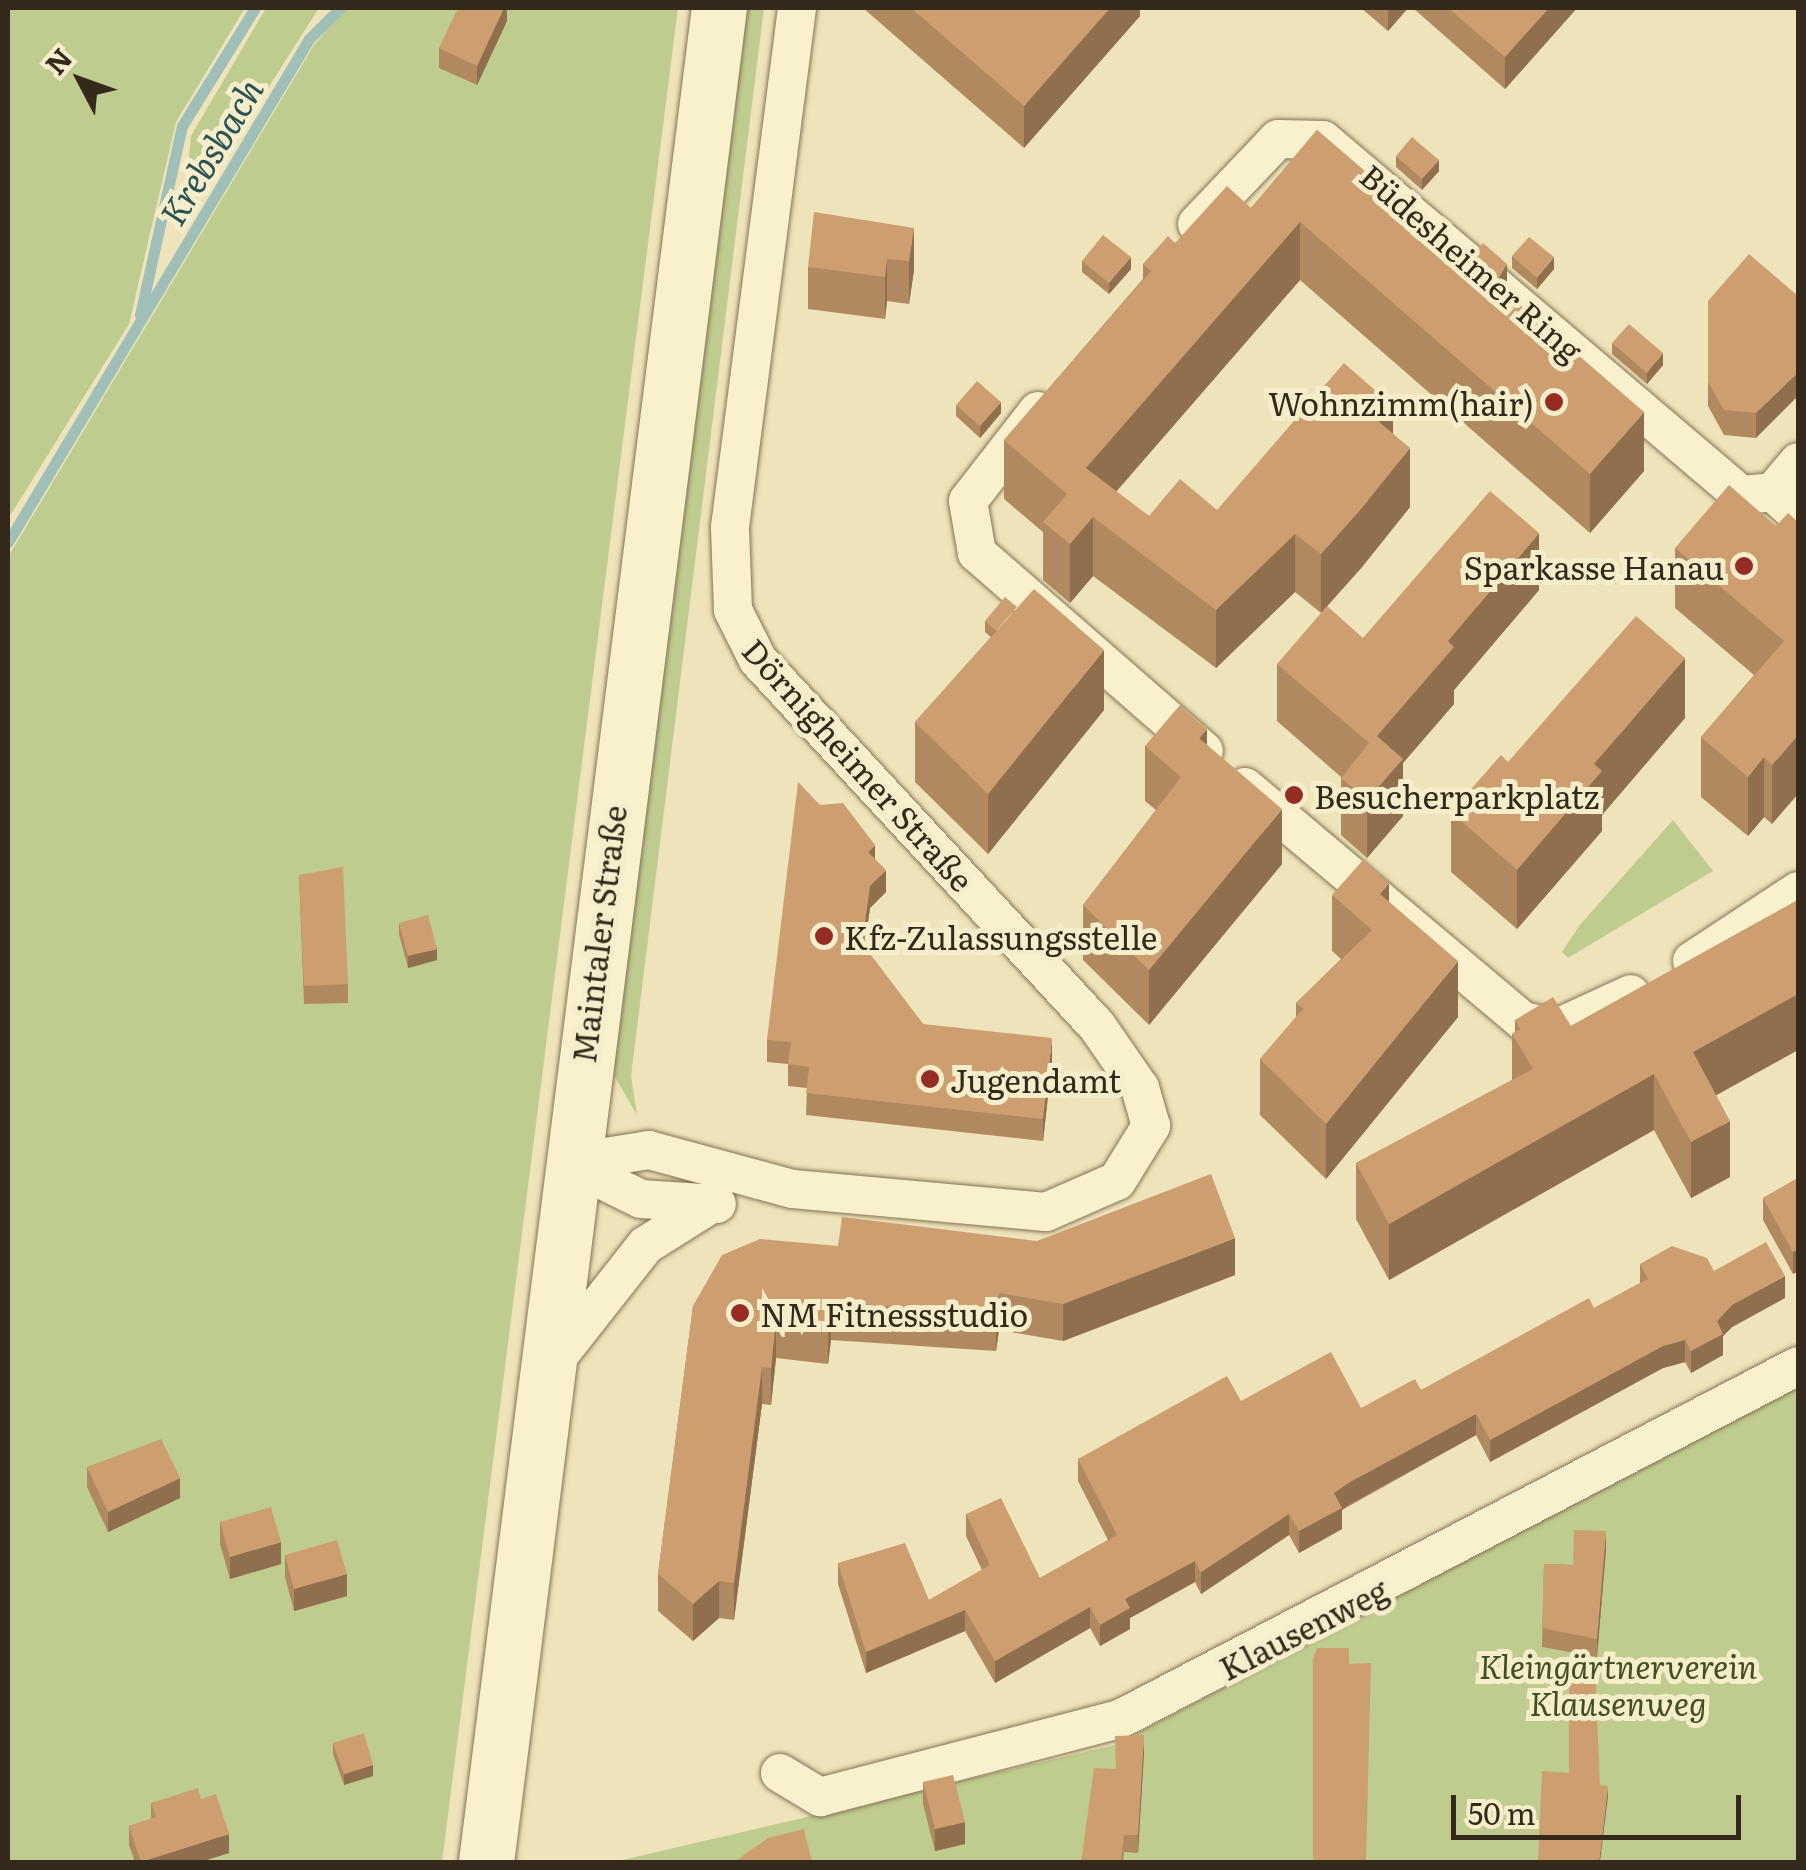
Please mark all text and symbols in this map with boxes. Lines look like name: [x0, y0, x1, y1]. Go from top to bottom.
north arrow: [30, 30, 130, 130]
text: N: [34, 38, 81, 83]
water label: Krebsbach: [150, 70, 270, 232]
street label: Büdesheimer Ring: [1353, 155, 1591, 369]
place label: Wohnzimm(hair): [1268, 383, 1534, 421]
marker: Wohnzimm(hair): [1543, 391, 1565, 413]
place label: Sparkasse Hanau: [1464, 547, 1724, 585]
marker: Sparkasse Hanau: [1733, 555, 1755, 577]
street label: Dörnigheimer Straße: [736, 630, 982, 898]
place label: Besucherparkplatz: [1314, 776, 1599, 814]
marker: Besucherparkplatz: [1283, 784, 1305, 806]
street label: Maintaler Straße: [563, 803, 633, 1065]
place label: Kfz-Zulassungsstelle: [844, 917, 1157, 955]
marker: Kfz-Zulassungsstelle: [813, 925, 835, 947]
place label: Jugendamt: [950, 1060, 1121, 1098]
marker: Jugendamt: [919, 1068, 941, 1090]
place label: NM Fitnessstudio: [760, 1294, 1028, 1332]
marker: NM Fitnessstudio: [729, 1302, 751, 1324]
street label: Klausenweg: [1212, 1569, 1394, 1687]
park label: Kleingärtnerverein Klausenweg: [1479, 1647, 1757, 1722]
scale bar: [1456, 1775, 1746, 1837]
text: 50 m: [1468, 1790, 1536, 1834]

